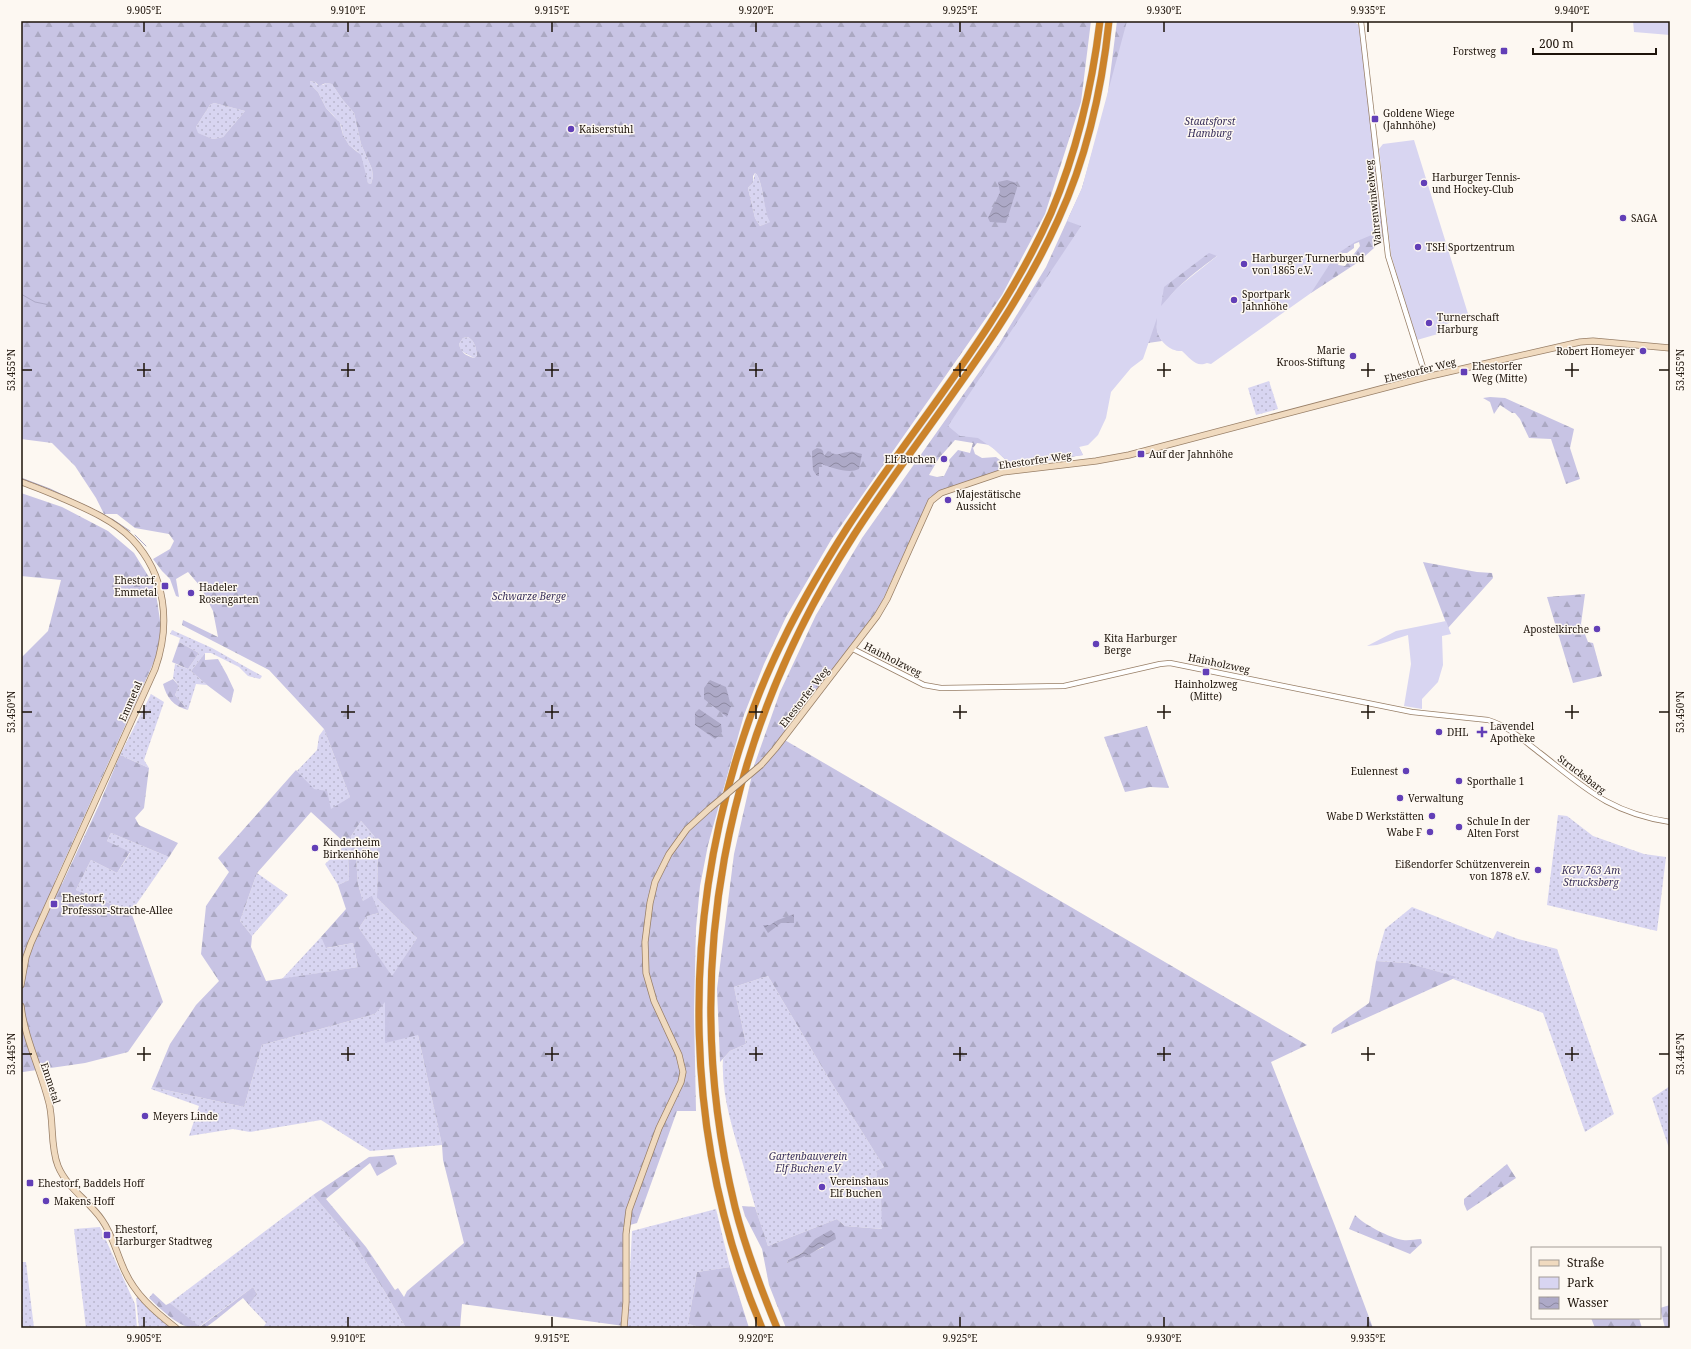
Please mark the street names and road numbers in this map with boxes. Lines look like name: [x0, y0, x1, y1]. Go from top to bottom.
street label: Vahrenwinkelweg: [1361, 159, 1384, 247]
street label: Ehestorfer Weg: [1383, 354, 1458, 386]
street label: Ehestorfer Weg: [998, 448, 1073, 472]
street label: Hainholzweg: [862, 638, 925, 680]
street label: Hainholzweg: [1187, 650, 1252, 677]
street label: Ehestorfer Weg: [776, 663, 832, 730]
street label: Emmetal: [115, 679, 145, 723]
street label: Strucksbarg: [1555, 751, 1610, 797]
street label: Emmetal: [38, 1061, 64, 1105]

